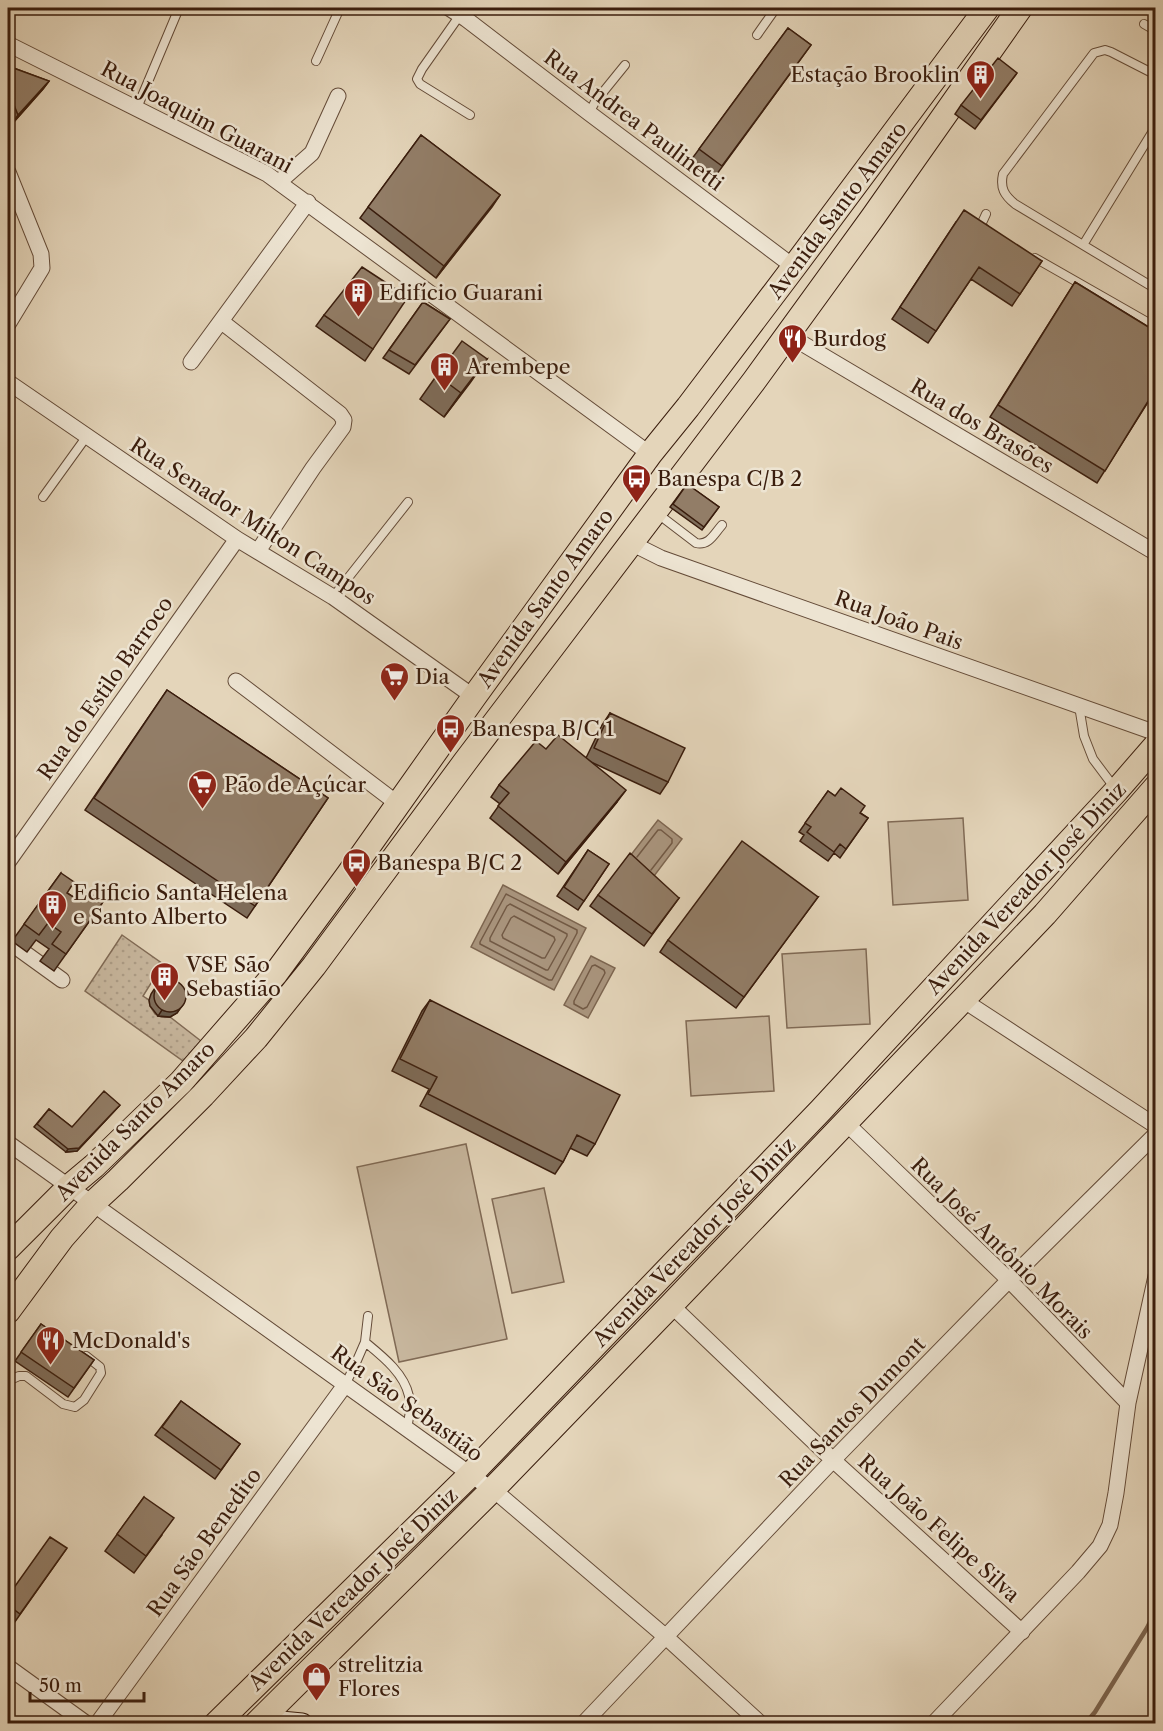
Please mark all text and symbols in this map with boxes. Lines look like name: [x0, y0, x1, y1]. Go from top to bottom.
street label: Rua Andrea Paulinetti: [539, 44, 729, 196]
street label: Rua Joaquim Guarani: [97, 56, 297, 178]
building icon: Estação Brooklin: [965, 58, 997, 100]
place label: Estação Brooklin: [790, 62, 960, 87]
street label: Avenida Santo Amaro: [762, 117, 912, 304]
building icon: Edifício Guarani: [342, 276, 374, 318]
place label: Edifício Guarani: [379, 280, 543, 305]
restaurant icon: Burdog: [776, 322, 808, 364]
place label: Burdog: [813, 326, 887, 351]
building icon: Arembepe: [429, 350, 461, 392]
place label: Arembepe: [465, 354, 571, 379]
street label: Rua dos Brasões: [906, 373, 1058, 479]
street label: Rua Senador Milton Campos: [126, 432, 380, 610]
bus stop icon: Banespa C/B 2: [620, 462, 652, 504]
place label: Banespa C/B 2: [657, 466, 802, 491]
street label: Avenida Santo Amaro: [471, 504, 618, 693]
street label: Rua João Pais: [832, 585, 966, 655]
street label: Rua do Estilo Barroco: [32, 592, 178, 784]
supermarket icon: Dia: [378, 660, 410, 702]
place label: Dia: [415, 664, 450, 689]
bus stop icon: Banespa B/C 1: [435, 712, 467, 754]
place label: Banespa B/C 1: [472, 716, 614, 741]
supermarket icon: Pão de Açúcar: [187, 768, 219, 810]
place label: Pão de Açúcar: [224, 772, 367, 797]
street label: Avenida Vereador José Diniz: [920, 777, 1131, 1000]
bus stop icon: Banespa B/C 2: [340, 846, 372, 888]
place label: Banespa B/C 2: [377, 850, 522, 875]
place label: Edificio Santa Helena e Santo Alberto: [73, 880, 289, 929]
building icon: Edificio Santa Helena e Santo Alberto: [36, 888, 68, 930]
place label: VSE São Sebastião: [185, 952, 281, 1001]
building icon: VSE São Sebastião: [149, 960, 181, 1002]
street label: Avenida Santo Amaro: [49, 1036, 220, 1207]
street label: Avenida Vereador José Diniz: [587, 1132, 801, 1353]
street label: Rua José Antônio Morais: [906, 1152, 1098, 1344]
restaurant icon: McDonald's: [35, 1324, 67, 1366]
place label: McDonald's: [72, 1328, 190, 1353]
street label: Rua Santos Dumont: [774, 1331, 931, 1492]
street label: Rua São Sebastião: [326, 1340, 488, 1466]
street label: Rua João Felipe Silva: [853, 1449, 1026, 1608]
street label: Rua São Benedito: [142, 1463, 266, 1621]
street label: Avenida Vereador José Diniz: [242, 1482, 463, 1696]
place label: strelitzia Flores: [338, 1652, 424, 1701]
shop icon: strelitzia Flores: [301, 1660, 333, 1702]
scale bar: [30, 1665, 144, 1703]
text: 50 m: [39, 1675, 82, 1697]

